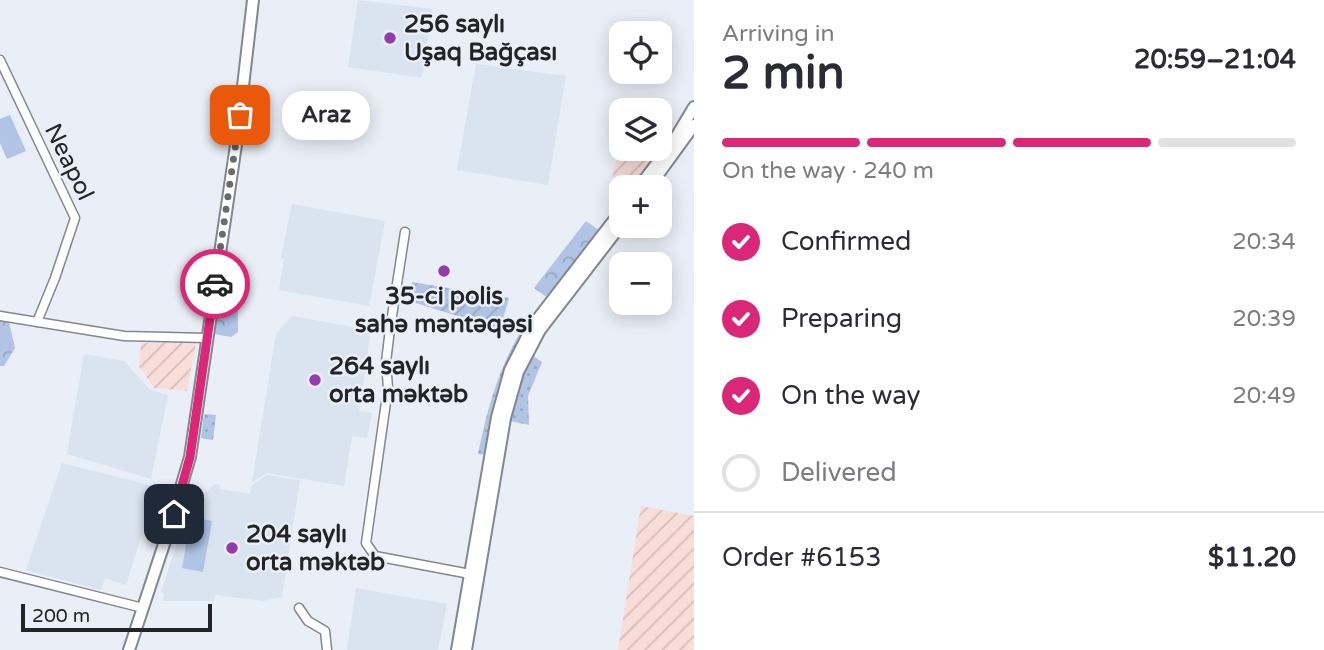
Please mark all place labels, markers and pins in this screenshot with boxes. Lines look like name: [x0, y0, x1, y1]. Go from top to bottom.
place label: 256 saylı Uşaq Bağçası: [404, 10, 557, 67]
marker: 256 saylı Uşaq Bağçası: [382, 30, 398, 46]
pin: [210, 85, 270, 145]
callout: Araz: [282, 90, 370, 140]
marker: 35-ci polis sahə məntəqəsi: [436, 263, 452, 279]
place label: 35-ci polis sahə məntəqəsi: [355, 282, 533, 339]
place label: 264 saylı orta məktəb: [329, 352, 468, 409]
marker: 264 saylı orta məktəb: [307, 372, 323, 388]
pin: [144, 484, 204, 544]
place label: 204 saylı orta məktəb: [246, 520, 385, 577]
marker: 204 saylı orta məktəb: [224, 540, 240, 556]

